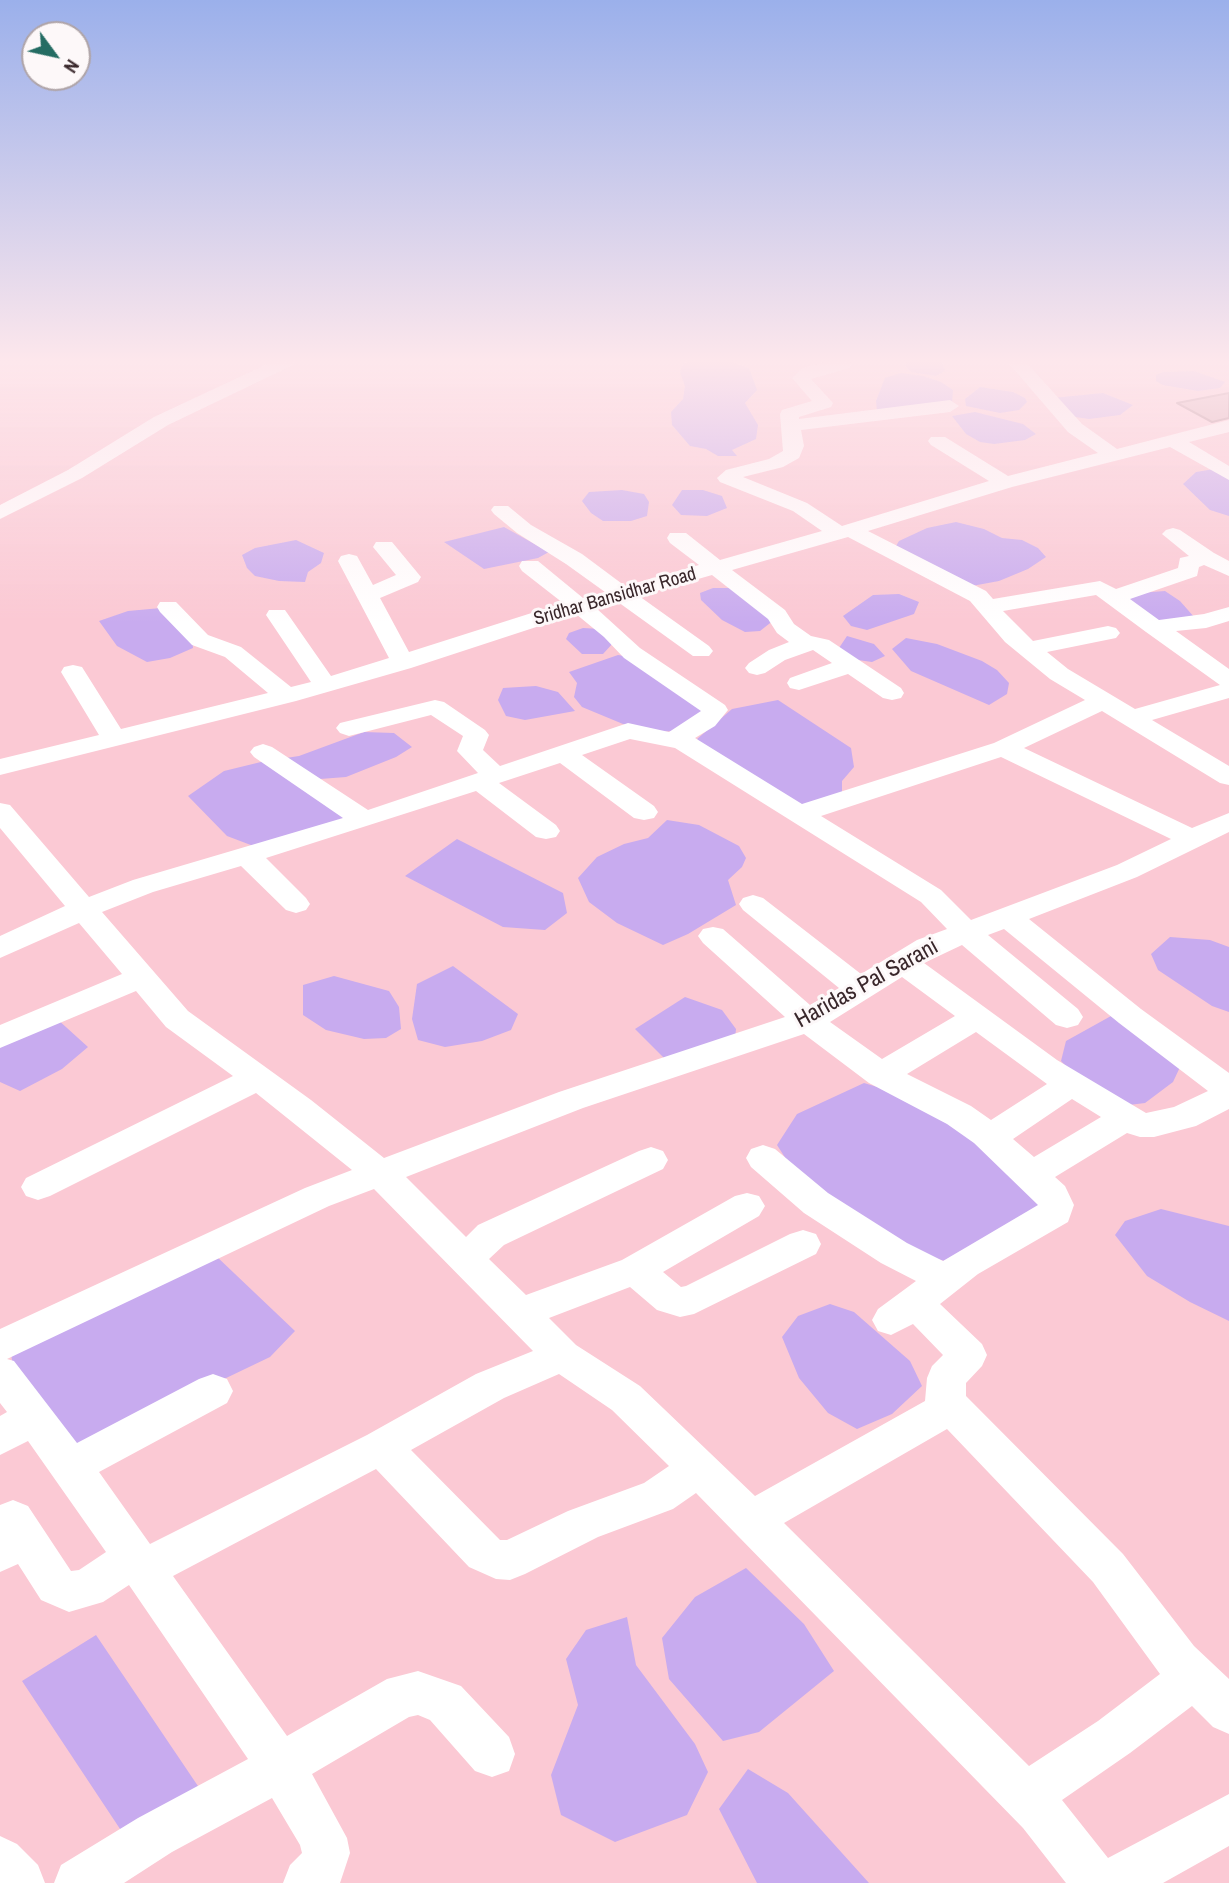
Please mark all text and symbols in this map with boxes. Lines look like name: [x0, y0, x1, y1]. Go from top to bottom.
north arrow: [21, 21, 91, 91]
text: N: [58, 55, 86, 78]
street label: Sridhar Bansidhar Road: [531, 563, 699, 631]
street label: Haridas Pal Sarani: [791, 933, 943, 1035]

